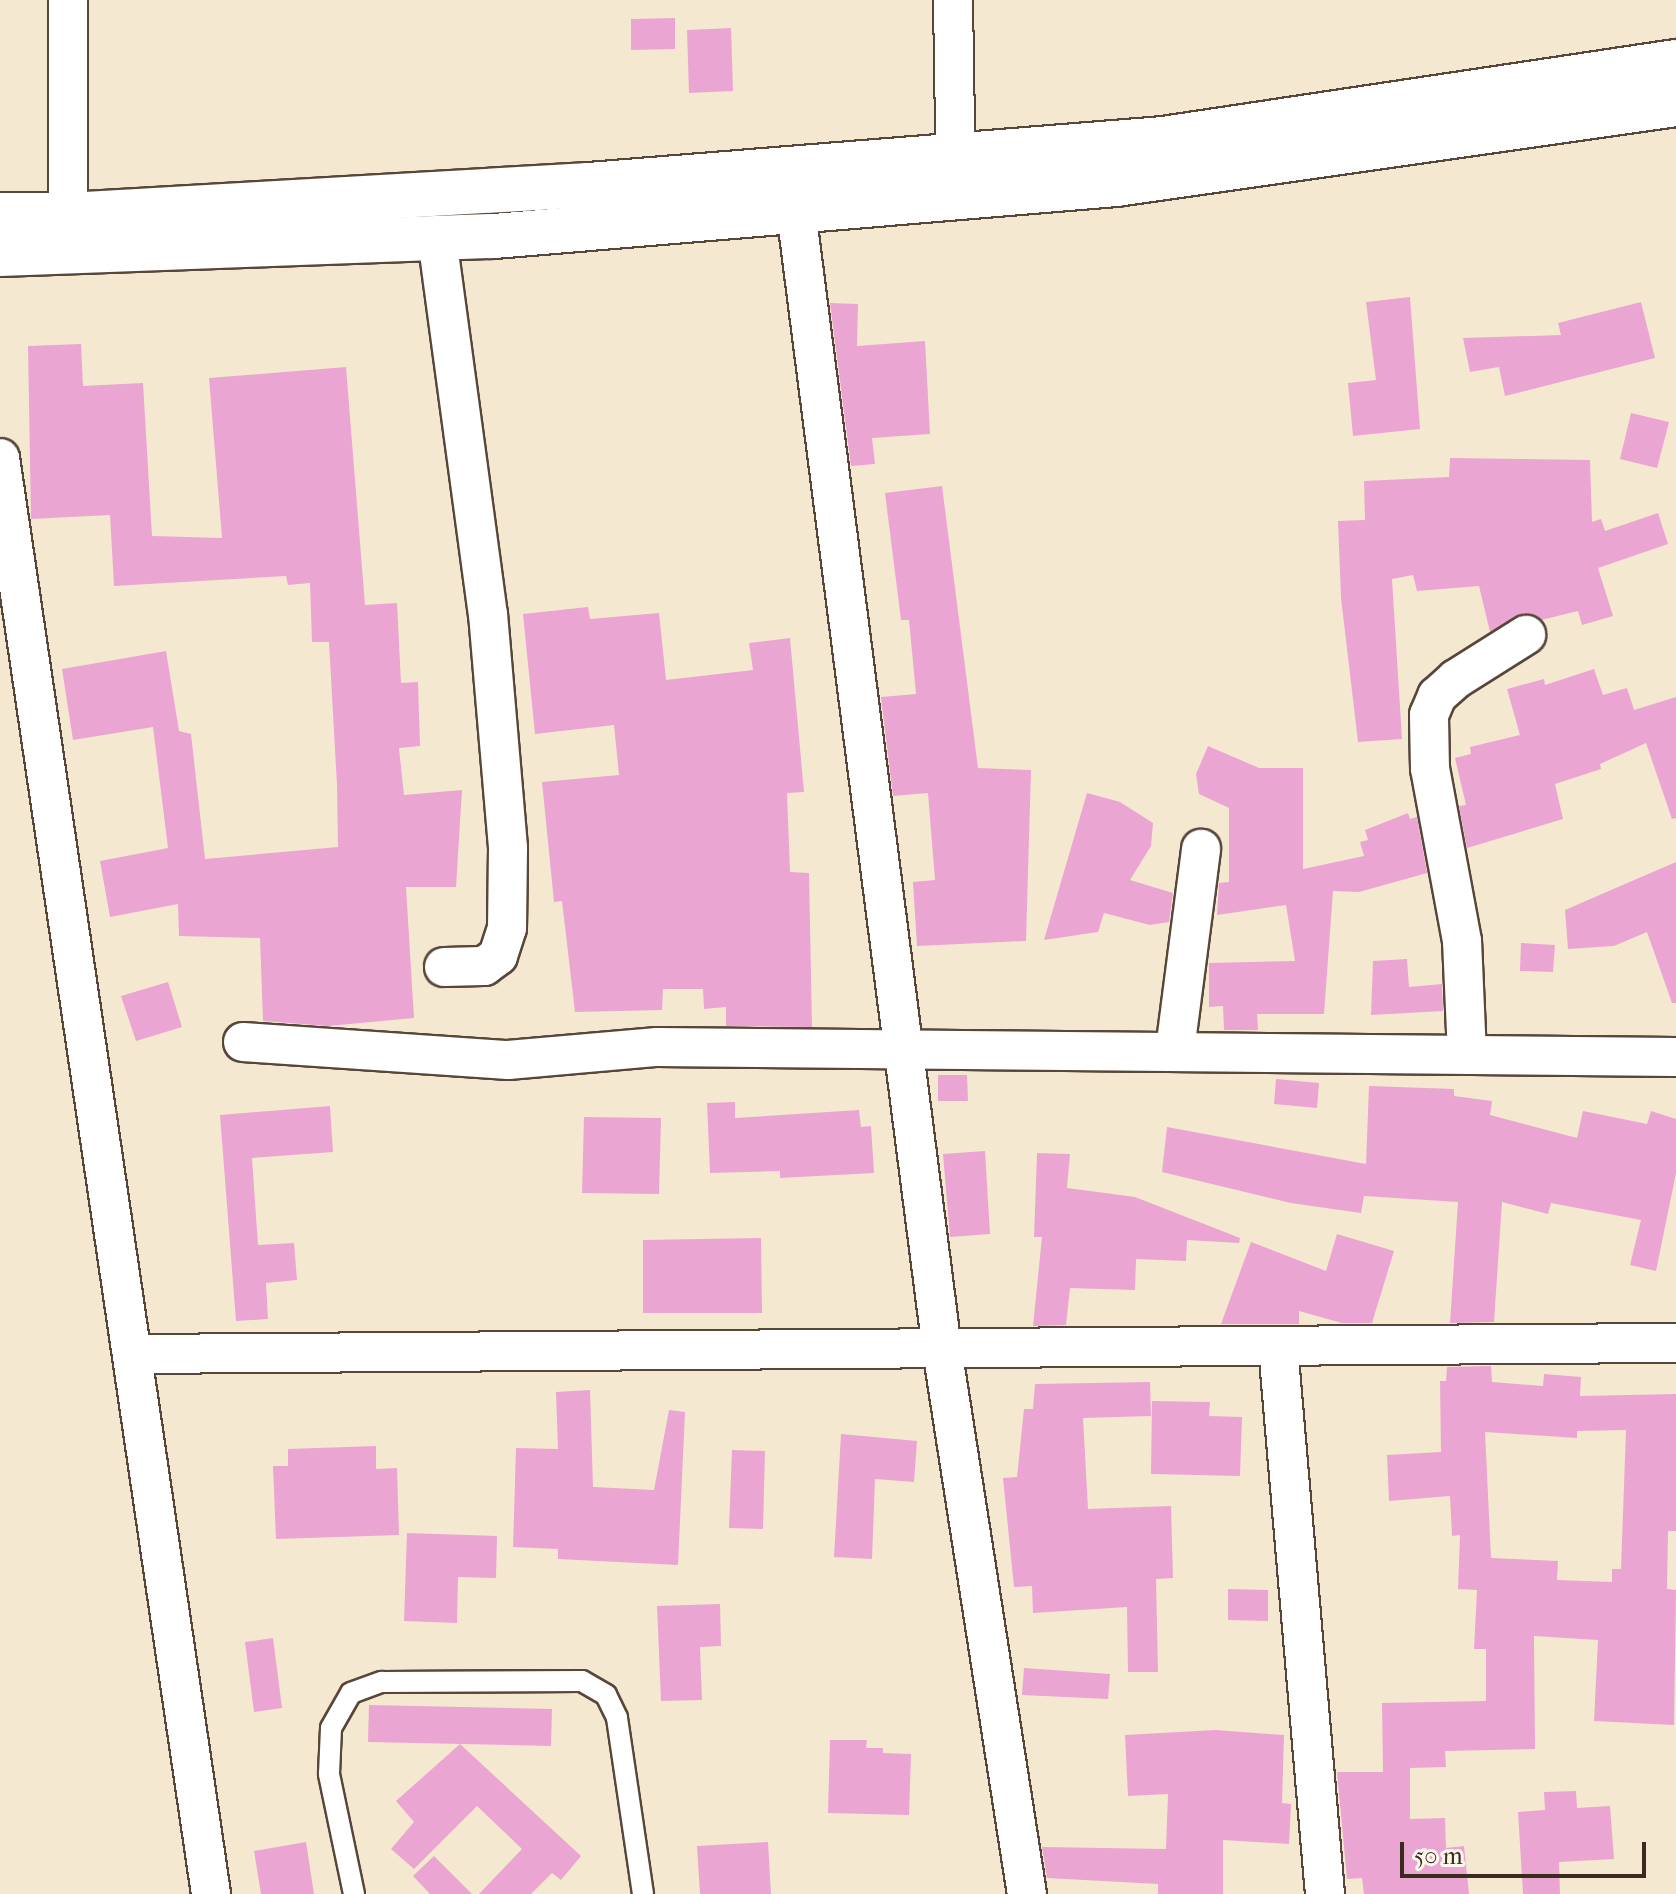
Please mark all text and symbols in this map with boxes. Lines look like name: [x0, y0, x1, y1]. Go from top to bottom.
scale bar: [1404, 1826, 1650, 1876]
text: 50 m: [1414, 1842, 1463, 1870]

